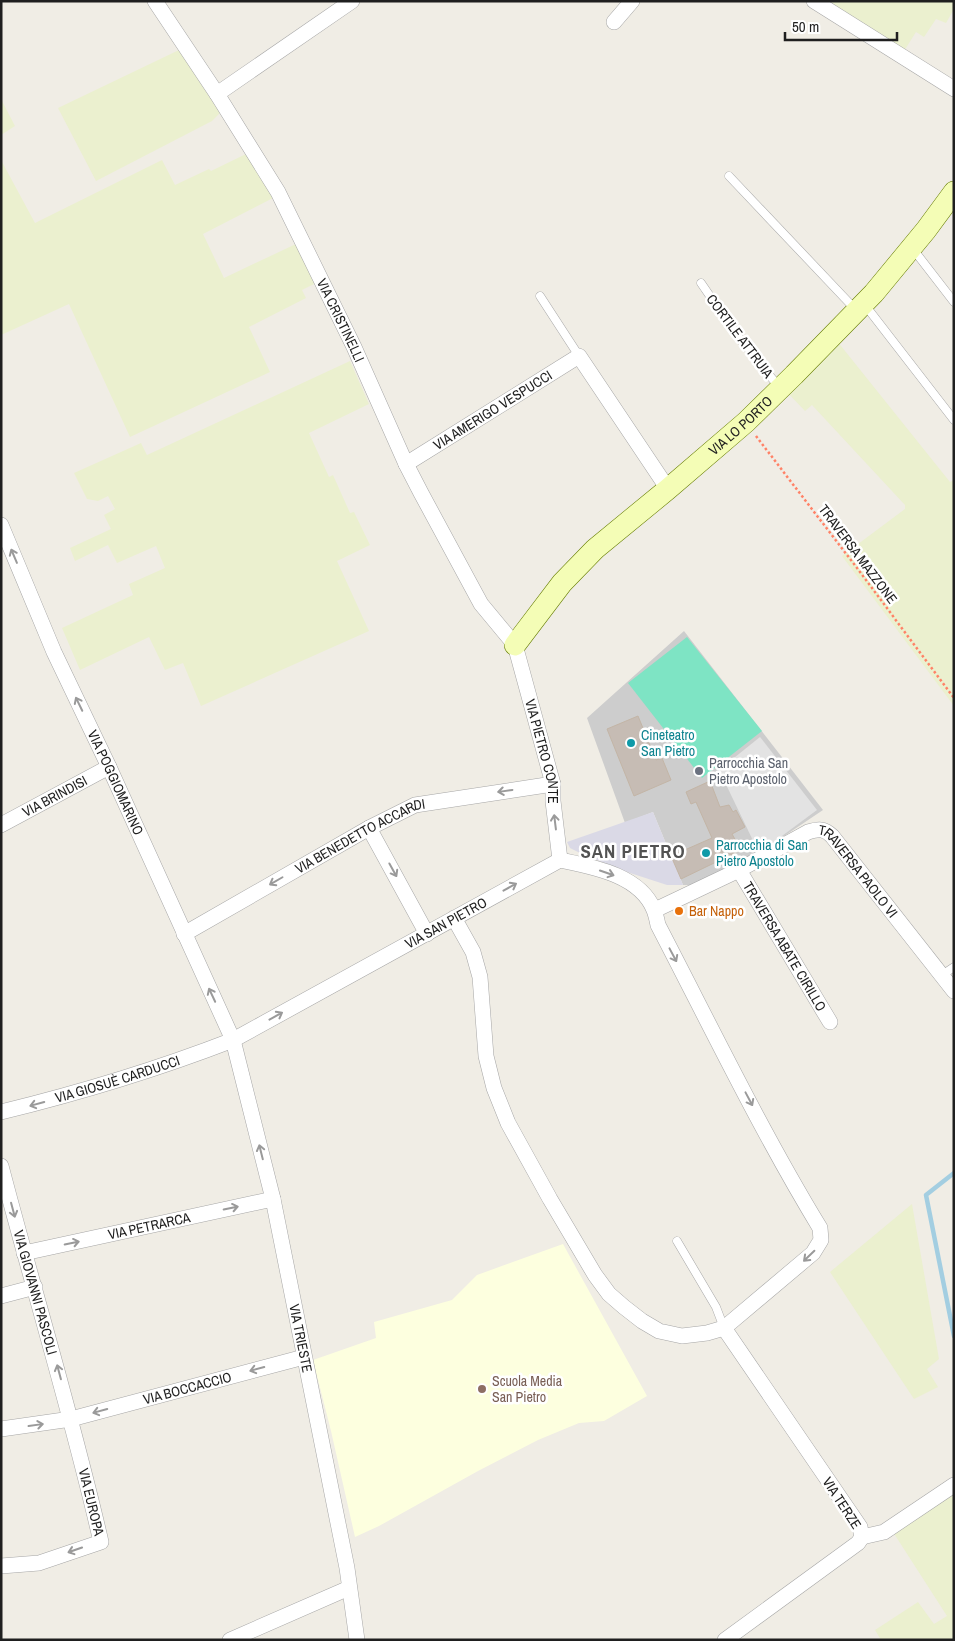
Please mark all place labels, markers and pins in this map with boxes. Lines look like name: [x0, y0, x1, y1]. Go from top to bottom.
place label: Cineteatro San Pietro: [641, 726, 695, 760]
marker: Cineteatro San Pietro: [625, 737, 637, 749]
place label: Parrocchia San Pietro Apostolo: [709, 754, 788, 788]
marker: Parrocchia San Pietro Apostolo: [693, 765, 705, 777]
place label: Parrocchia di San Pietro Apostolo: [716, 836, 808, 870]
marker: Parrocchia di San Pietro Apostolo: [700, 847, 712, 859]
place label: Bar Nappo: [689, 902, 744, 920]
marker: Bar Nappo: [673, 905, 685, 917]
place label: Scuola Media San Pietro: [492, 1372, 563, 1406]
marker: Scuola Media San Pietro: [476, 1383, 488, 1395]

